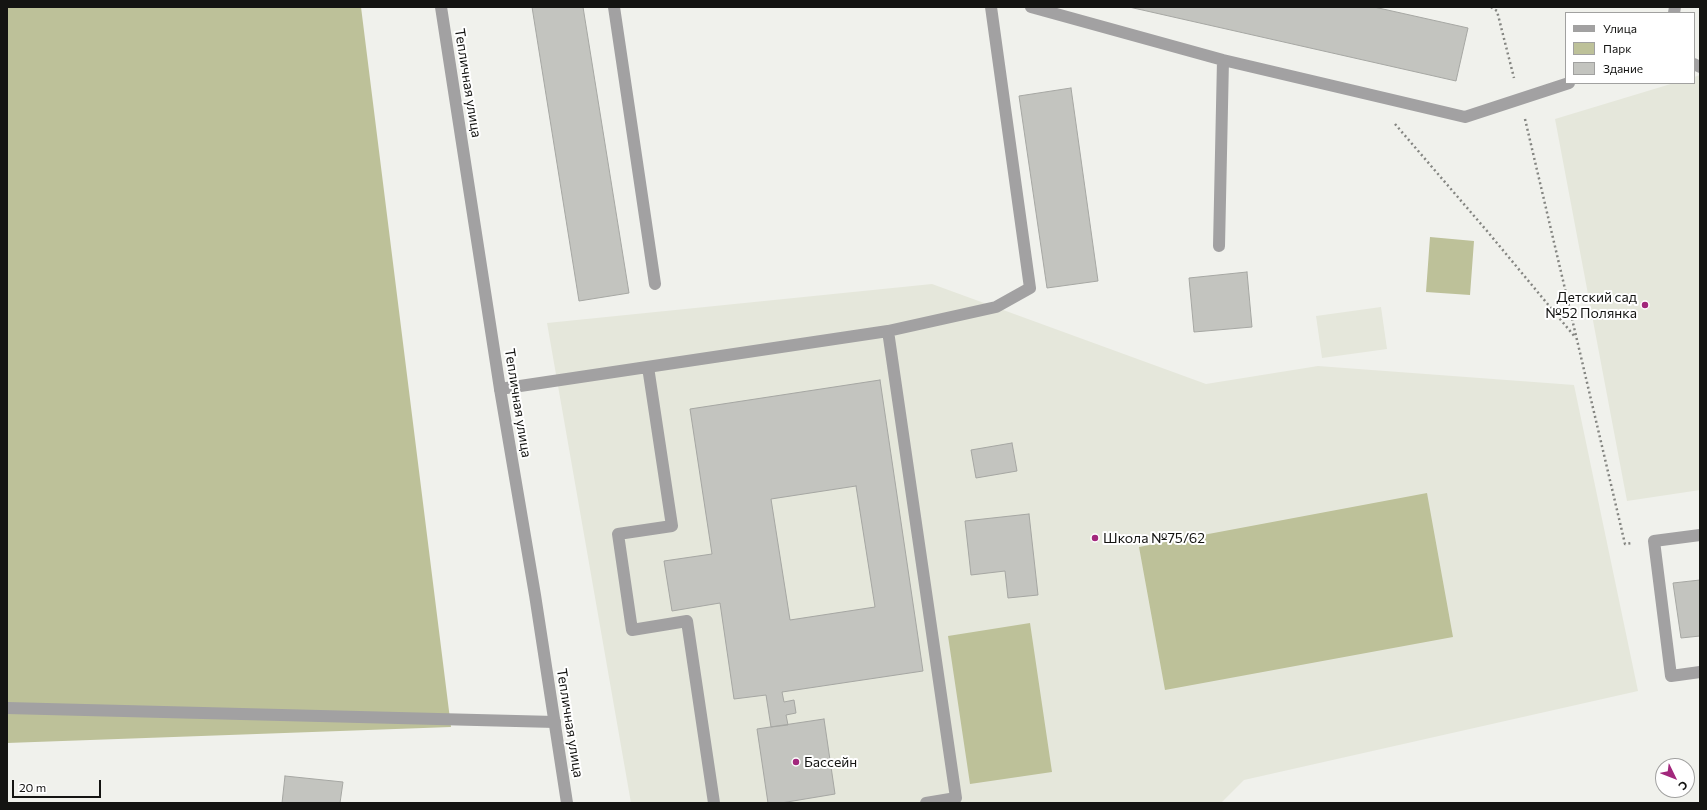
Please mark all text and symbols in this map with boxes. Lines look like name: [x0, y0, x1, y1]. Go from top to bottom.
legend: [1565, 12, 1695, 84]
text: Улица: [1603, 21, 1637, 35]
street label: Тепличная улица: [451, 27, 485, 139]
text: Парк: [1603, 41, 1632, 55]
text: Здание: [1603, 61, 1643, 75]
place label: Детский сад №52 Полянка: [1545, 289, 1637, 322]
marker: Детский сад №52 Полянка: [1640, 300, 1650, 310]
street label: Тепличная улица: [501, 347, 535, 459]
place label: Школа №75/62: [1103, 530, 1205, 546]
marker: Школа №75/62: [1090, 533, 1100, 543]
street label: Тепличная улица: [553, 667, 587, 779]
place label: Бассейн: [804, 754, 857, 770]
marker: Бассейн: [791, 757, 801, 767]
north arrow: [1655, 758, 1695, 798]
scale bar: [14, 772, 103, 798]
text: С: [1676, 779, 1691, 793]
text: 20 m: [19, 780, 46, 794]

